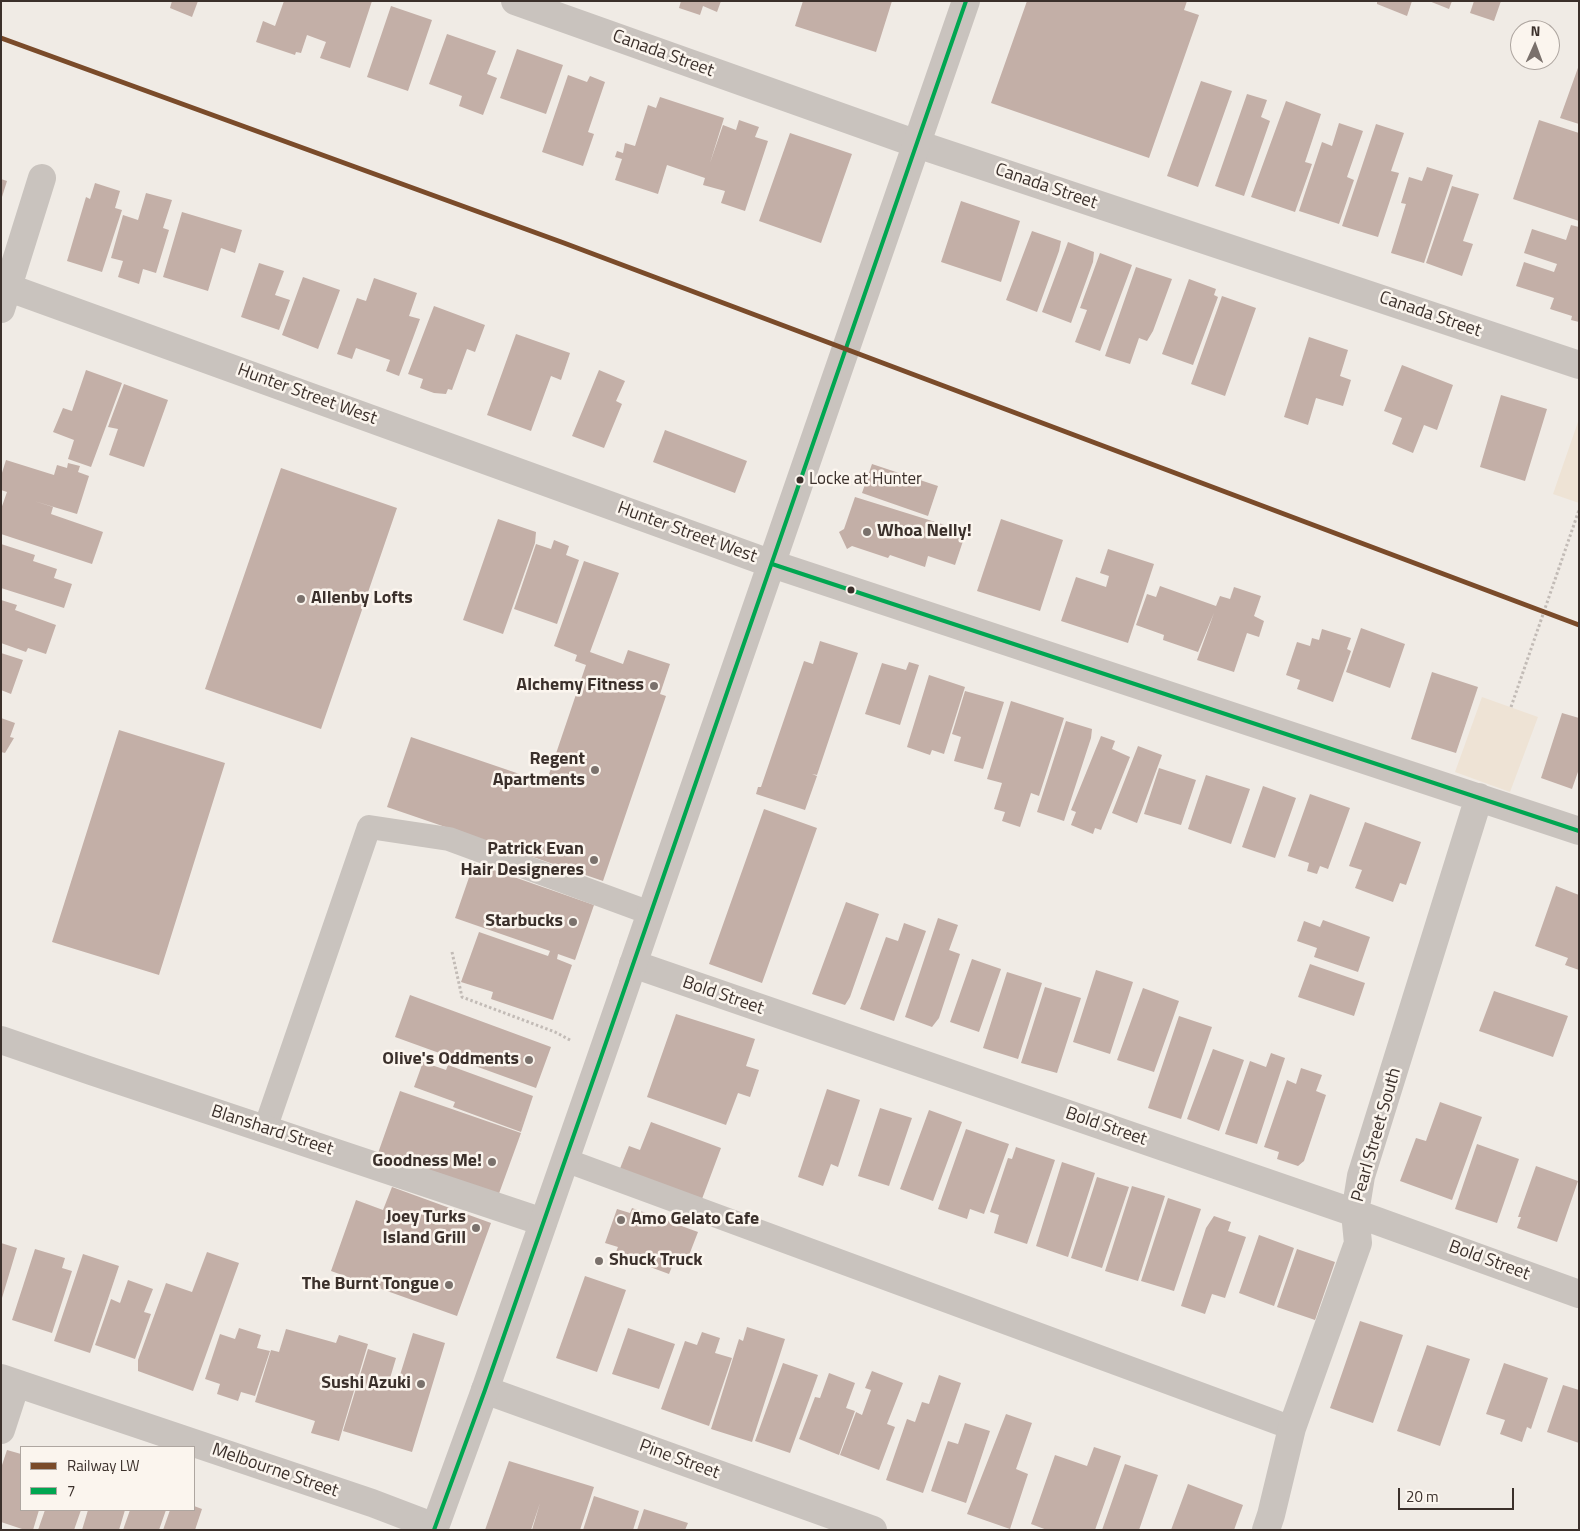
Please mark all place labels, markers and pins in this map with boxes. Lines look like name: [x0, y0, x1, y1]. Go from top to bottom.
place label: Locke at Hunter: [809, 470, 922, 490]
marker: Locke at Hunter: [795, 475, 805, 485]
place label: Whoa Nelly!: [877, 521, 972, 543]
marker: Whoa Nelly!: [861, 526, 873, 538]
unlabelled marker: [846, 585, 856, 595]
place label: Allenby Lofts: [311, 588, 413, 610]
marker: Allenby Lofts: [295, 593, 307, 605]
place label: Alchemy Fitness: [516, 675, 644, 697]
marker: Alchemy Fitness: [648, 680, 660, 692]
place label: Regent Apartments: [493, 749, 585, 792]
marker: Regent Apartments: [589, 764, 601, 776]
place label: Patrick Evan Hair Designeres: [460, 839, 584, 882]
marker: Patrick Evan Hair Designeres: [588, 854, 600, 866]
place label: Starbucks: [485, 911, 563, 933]
marker: Starbucks: [567, 916, 579, 928]
place label: Olive's Oddments: [382, 1049, 519, 1071]
marker: Olive's Oddments: [523, 1054, 535, 1066]
place label: Goodness Me!: [372, 1151, 482, 1173]
marker: Goodness Me!: [486, 1156, 498, 1168]
place label: Joey Turks Island Grill: [382, 1207, 466, 1250]
place label: Amo Gelato Cafe: [631, 1209, 759, 1231]
marker: Amo Gelato Cafe: [615, 1214, 627, 1226]
marker: Joey Turks Island Grill: [470, 1222, 482, 1234]
place label: Shuck Truck: [609, 1250, 702, 1272]
marker: Shuck Truck: [593, 1255, 605, 1267]
place label: The Burnt Tongue: [302, 1274, 439, 1296]
marker: The Burnt Tongue: [443, 1279, 455, 1291]
place label: Sushi Azuki: [321, 1373, 411, 1395]
marker: Sushi Azuki: [415, 1378, 427, 1390]

